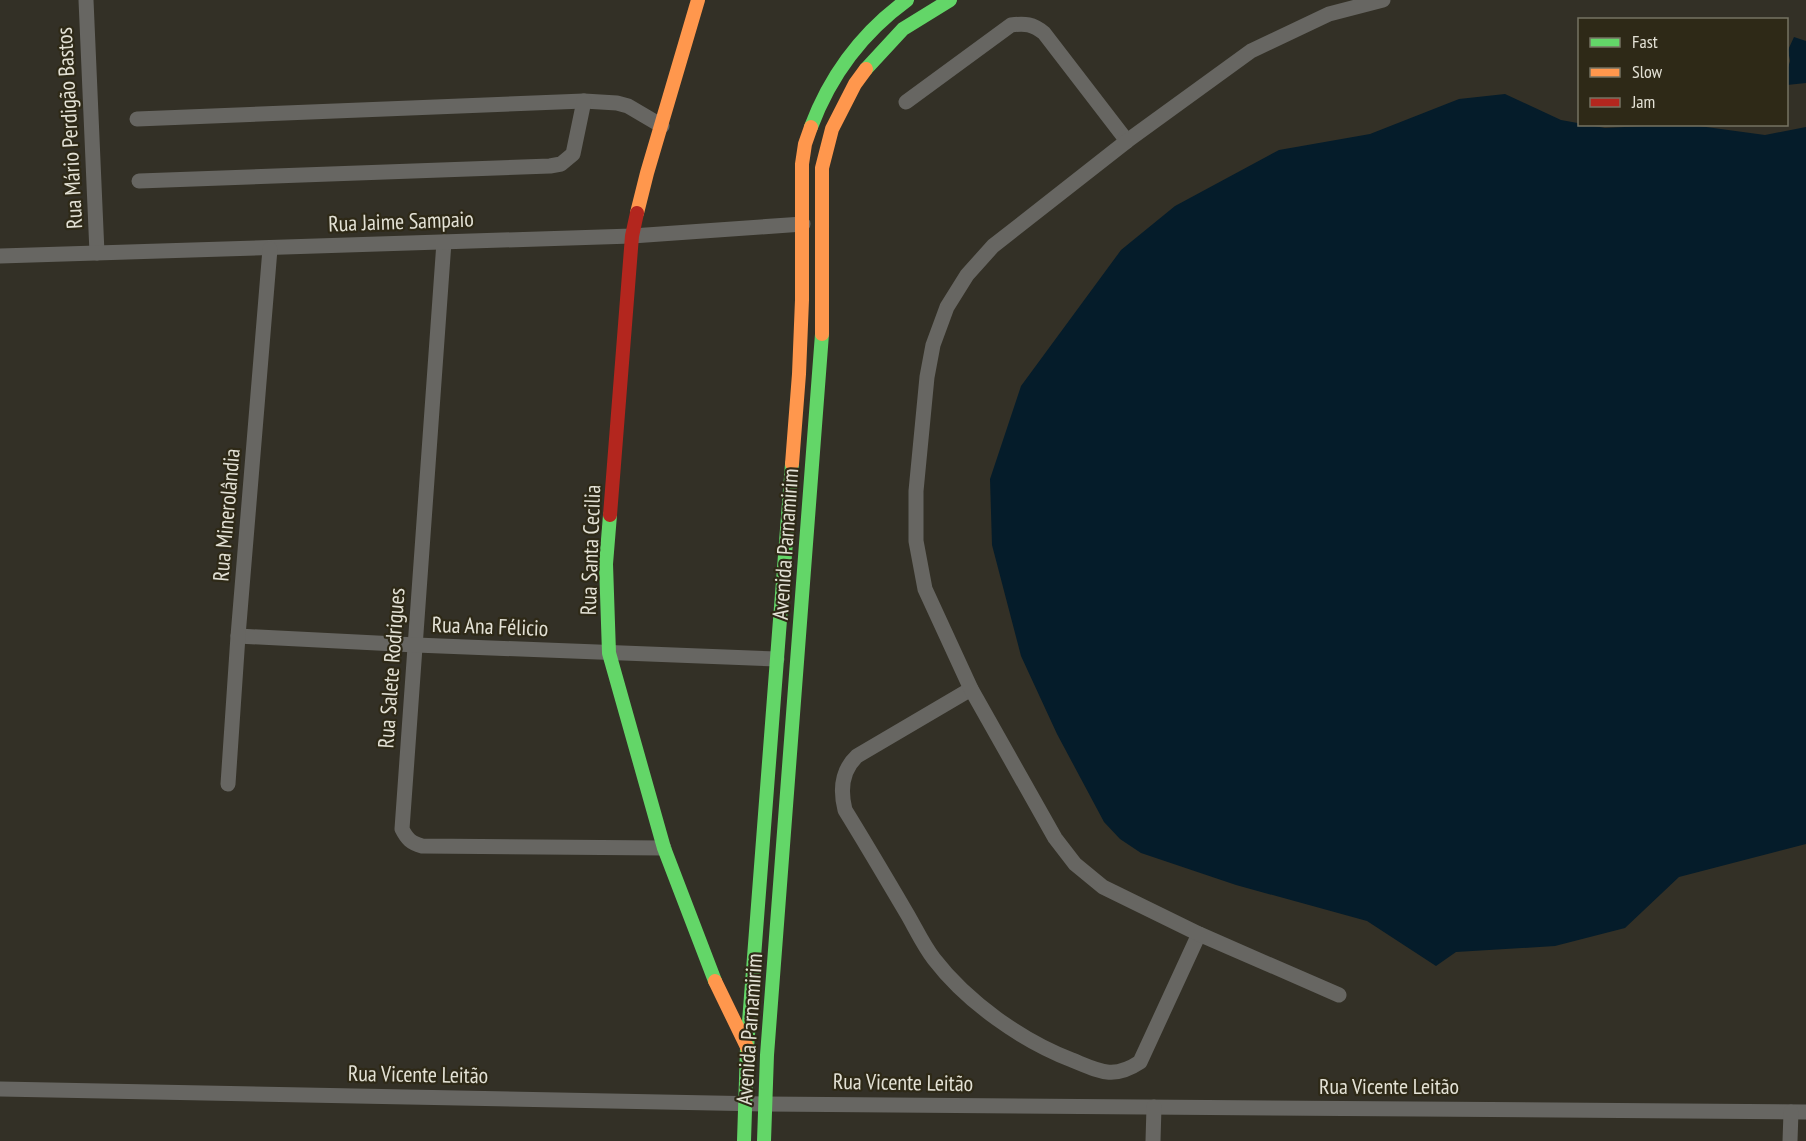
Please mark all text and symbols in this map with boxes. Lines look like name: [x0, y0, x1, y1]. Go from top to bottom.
legend: [1578, 18, 1788, 126]
street label: Rua Mário Perdigão Bastos: [50, 26, 88, 230]
text: Fast: [1632, 30, 1658, 53]
text: Slow: [1632, 60, 1663, 83]
text: Jam: [1631, 90, 1655, 113]
street label: Rua Jaime Sampaio: [328, 204, 474, 238]
street label: Rua Minerolândia: [206, 447, 246, 583]
street label: Avenida Parnamirim: [766, 467, 804, 621]
street label: Rua Santa Cecilia: [574, 484, 606, 616]
street label: Rua Salete Rodrigues: [371, 587, 411, 749]
street label: Rua Ana Félicio: [431, 610, 549, 642]
street label: Avenida Parnamirim: [730, 952, 768, 1106]
street label: Rua Vicente Leitão: [348, 1059, 488, 1089]
street label: Rua Vicente Leitão: [833, 1067, 973, 1097]
street label: Rua Vicente Leitão: [1319, 1072, 1459, 1100]

